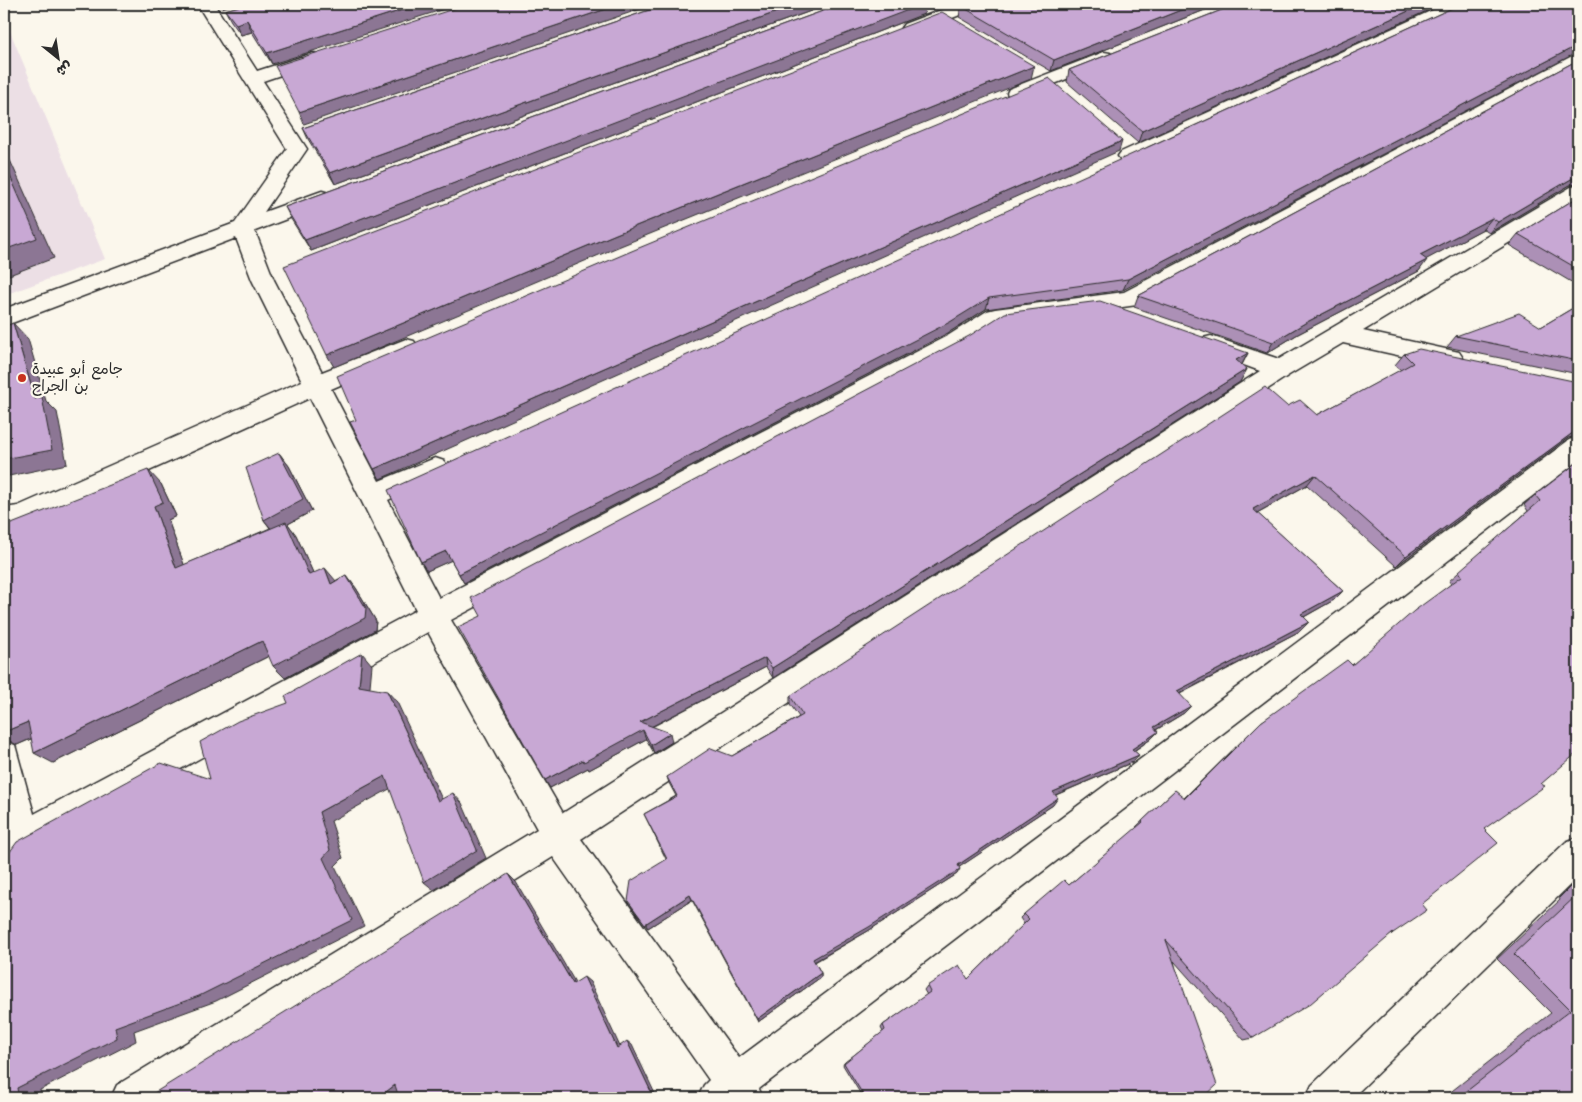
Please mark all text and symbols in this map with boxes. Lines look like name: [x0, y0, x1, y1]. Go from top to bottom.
north arrow: [32, 32, 82, 82]
text: ش: [52, 56, 76, 81]
place label: جامع أبو عبيدة بن الجراح: [32, 359, 123, 397]
marker: جامع أبو عبيدة بن الجراح: [16, 372, 28, 384]

